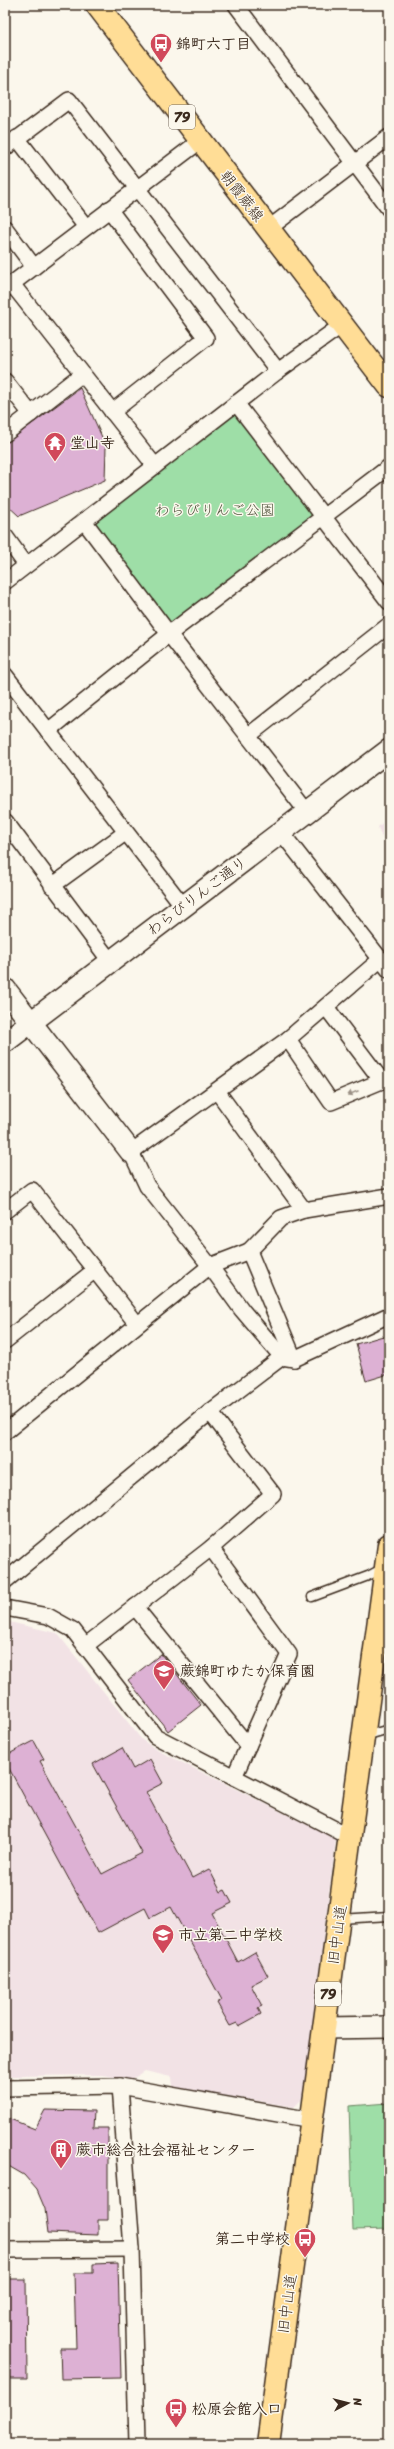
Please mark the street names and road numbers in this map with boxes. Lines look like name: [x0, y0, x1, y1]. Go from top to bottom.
road number: 79: [169, 105, 195, 129]
street label: 朝霞蕨線: [213, 164, 271, 228]
street label: わらびりんご通り: [141, 850, 253, 942]
street label: 旧中山道: [320, 1903, 354, 1967]
road number: 79: [315, 1982, 341, 2006]
street label: 旧中山道: [270, 2272, 304, 2336]

